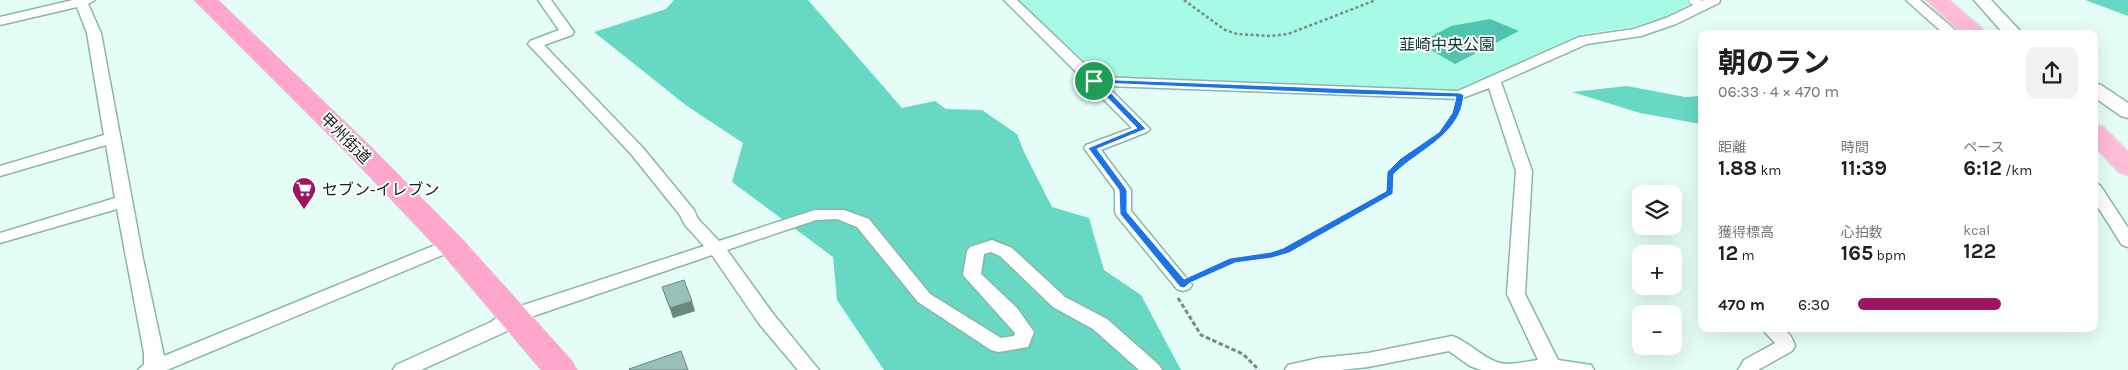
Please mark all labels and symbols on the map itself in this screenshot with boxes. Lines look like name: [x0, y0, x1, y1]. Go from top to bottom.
park label: 韮崎中央公園: [1399, 35, 1495, 54]
pin: [1073, 60, 1115, 102]
street label: 甲州街道: [316, 109, 375, 168]
supermarket icon: セブン-イレブン: [291, 176, 317, 210]
place label: セブン-イレブン: [322, 180, 440, 199]

